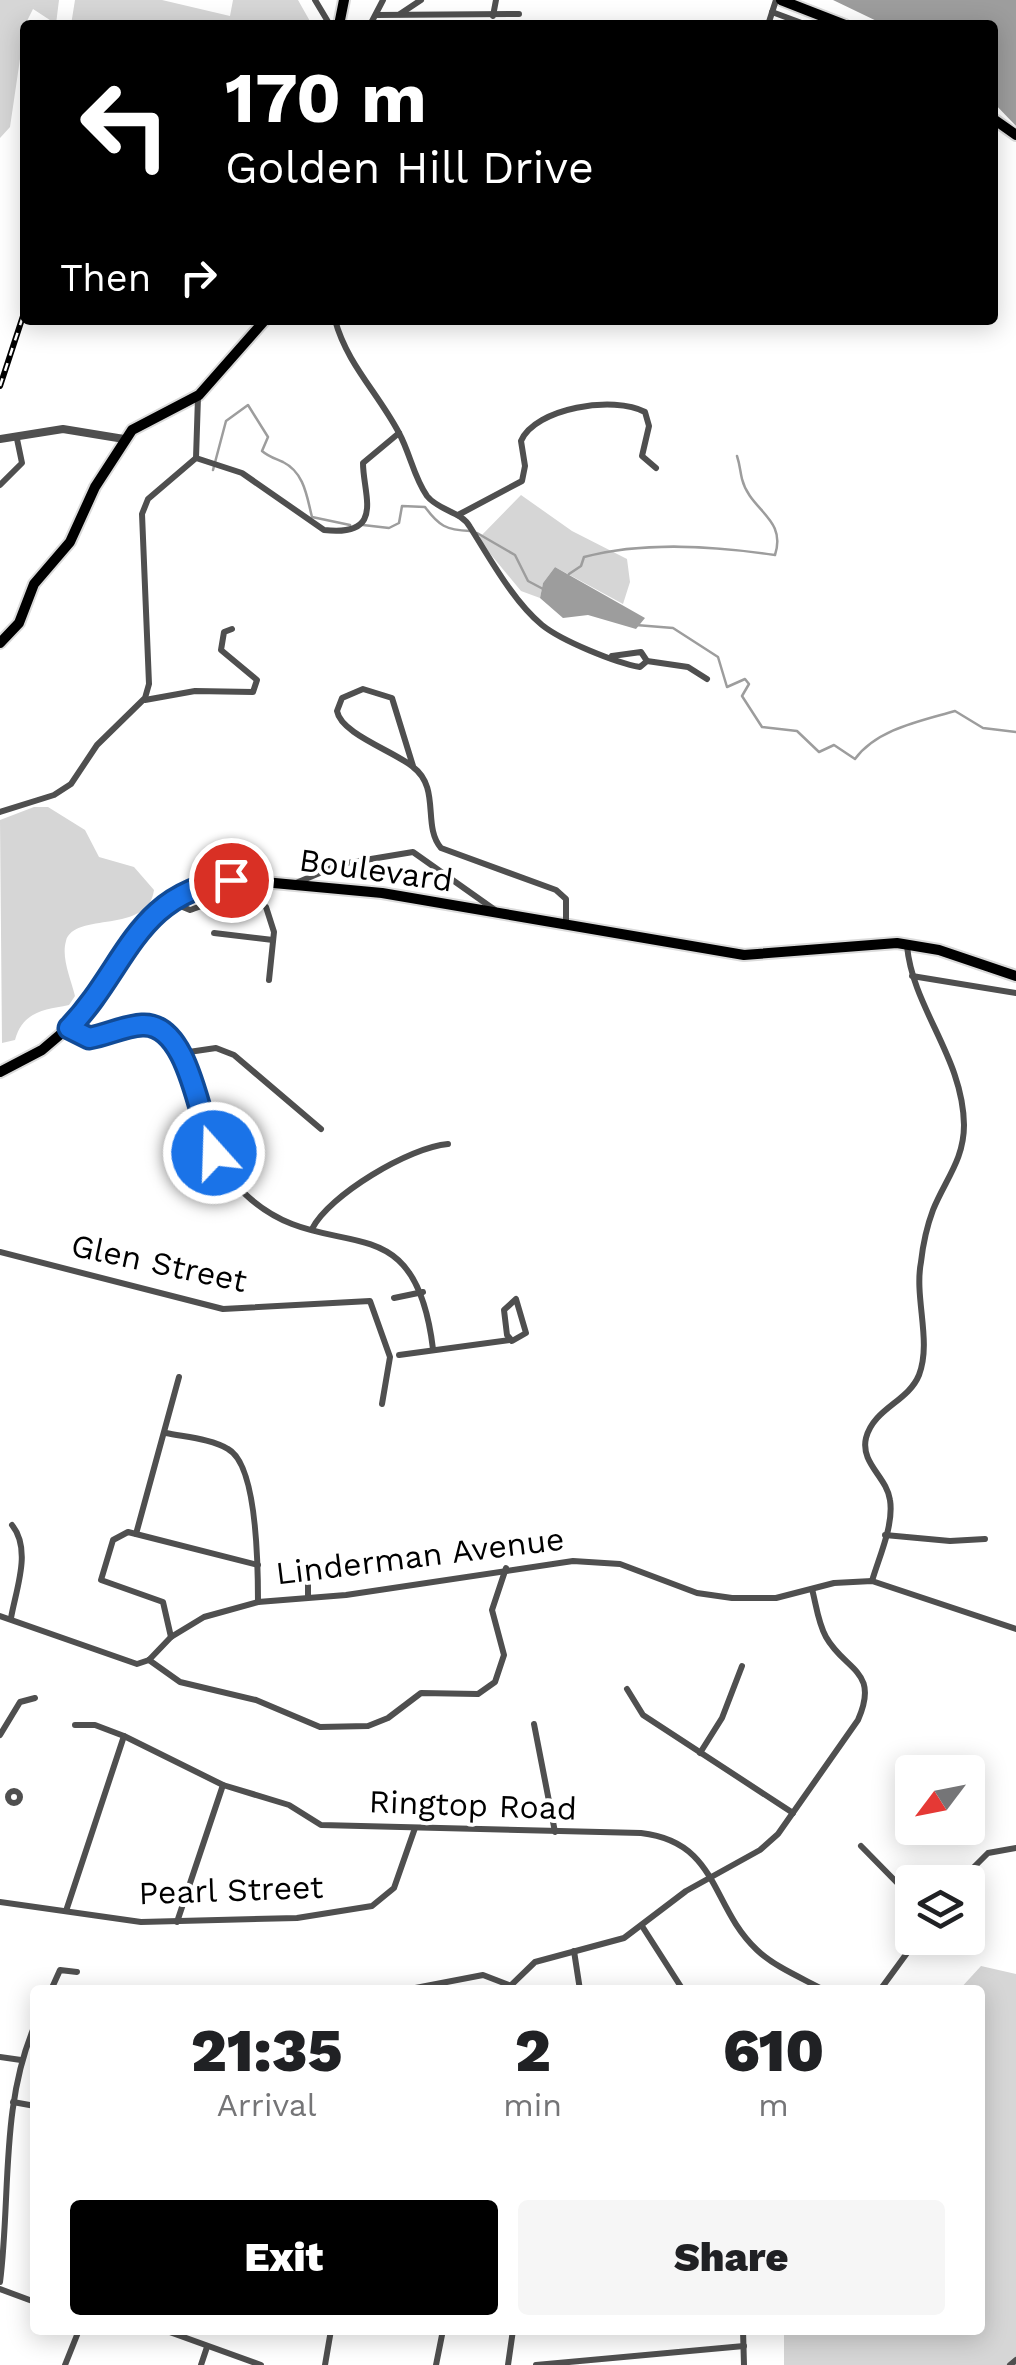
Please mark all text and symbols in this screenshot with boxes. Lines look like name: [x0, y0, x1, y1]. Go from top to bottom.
text: 170 m: [225, 57, 427, 139]
icon: left: [60, 60, 190, 190]
text: Golden Hill Drive: [225, 141, 594, 194]
icon: right: [171, 250, 226, 305]
text: Then: [60, 256, 151, 300]
pin: [189, 838, 274, 923]
street label: Boulevard: [297, 840, 455, 900]
icon: arrive: [204, 853, 259, 908]
position arrow: [162, 1101, 266, 1205]
street label: Glen Street: [68, 1226, 250, 1300]
street label: Linderman Avenue: [274, 1519, 566, 1593]
north arrow: [895, 1755, 985, 1845]
map controls: [895, 1755, 985, 1955]
street label: Ringtop Road: [368, 1782, 578, 1828]
button: layers: [895, 1865, 985, 1955]
street label: Pearl Street: [138, 1868, 324, 1912]
text: 21:35: [191, 2015, 343, 2086]
text: 2: [515, 2015, 551, 2086]
text: 610: [723, 2015, 824, 2086]
text: Arrival: [217, 2086, 317, 2124]
text: min: [503, 2086, 562, 2124]
text: m: [758, 2086, 789, 2124]
button: Exit: [70, 2200, 498, 2315]
button: Share: [518, 2200, 945, 2315]

